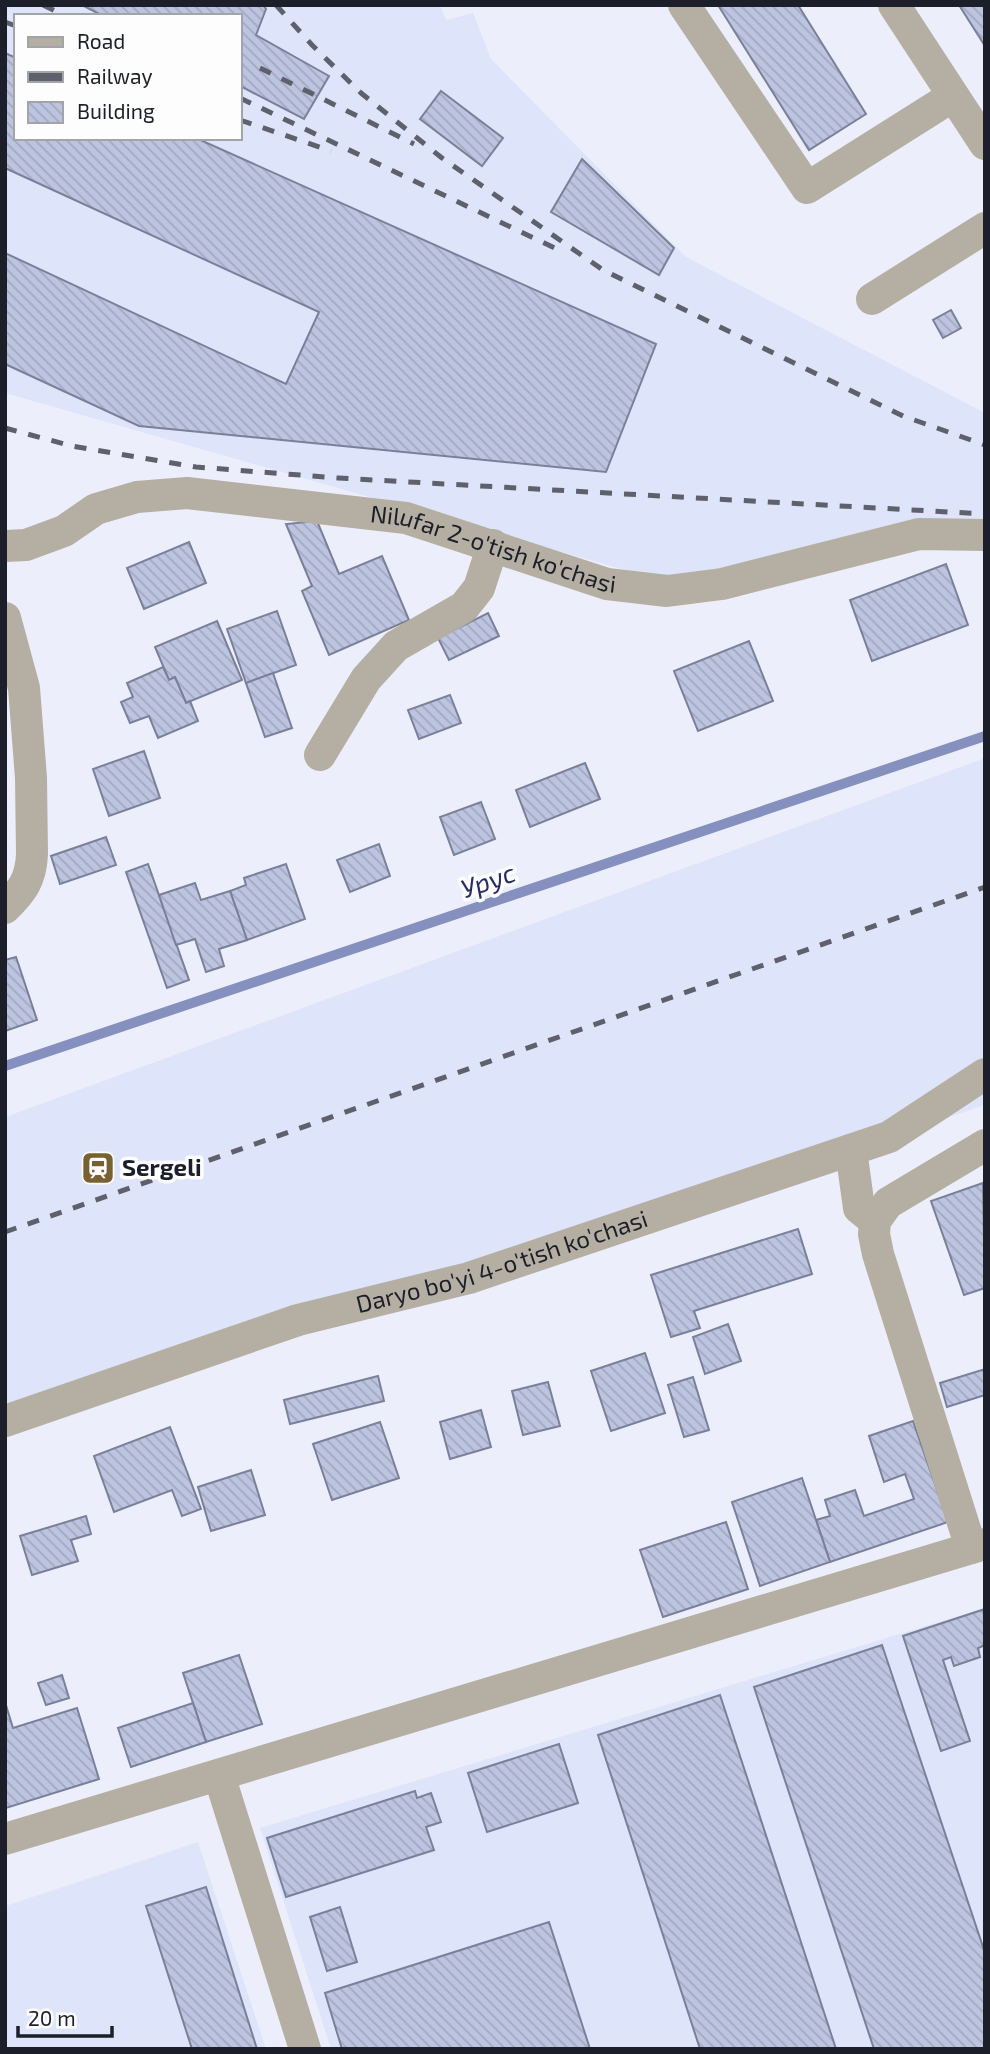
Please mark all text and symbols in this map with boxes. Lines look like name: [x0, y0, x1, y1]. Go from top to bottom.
legend: [14, 14, 242, 140]
text: Road: [77, 28, 125, 53]
text: Railway: [77, 63, 153, 88]
text: Building: [77, 98, 155, 123]
street label: Nilufar 2-o'tish ko'chasi: [369, 498, 618, 598]
water label: Урус: [456, 856, 519, 903]
station icon: Sergeli: [79, 1149, 117, 1187]
place label: Sergeli: [122, 1152, 202, 1181]
street label: Daryo bo'yi 4-o'tish ko'chasi: [353, 1203, 651, 1318]
scale bar: [18, 1994, 112, 2038]
text: 20 m: [28, 2005, 76, 2030]

